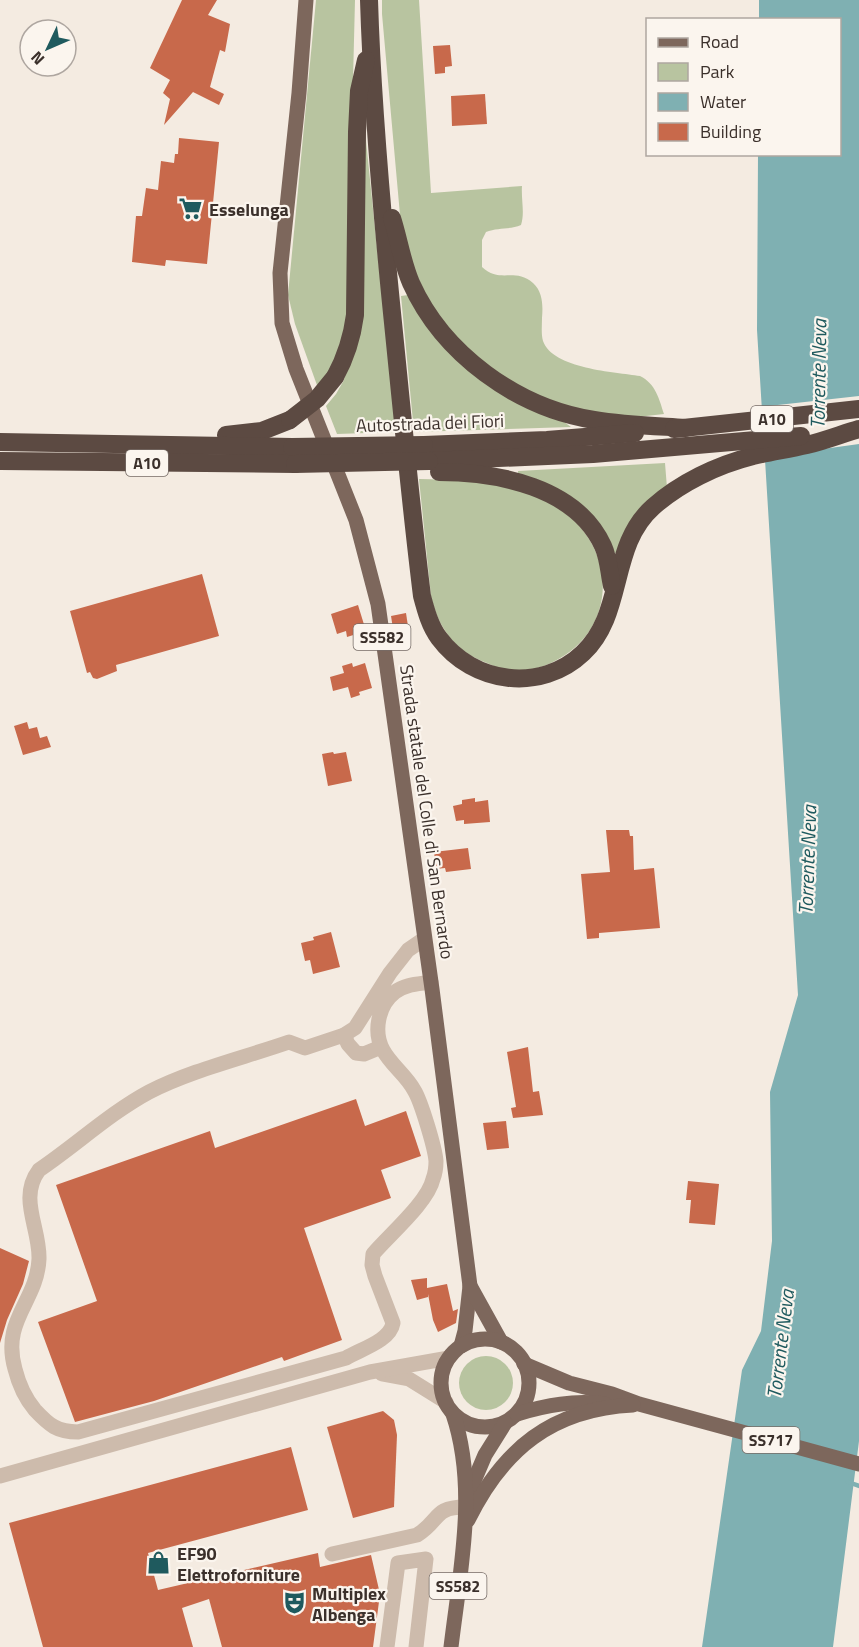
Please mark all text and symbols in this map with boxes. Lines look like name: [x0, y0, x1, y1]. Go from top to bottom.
north arrow: [18, 18, 78, 78]
legend: [646, 18, 841, 156]
text: Road: [700, 28, 739, 55]
text: N: [25, 46, 50, 71]
text: Park: [700, 58, 735, 85]
text: Water: [700, 88, 746, 115]
text: Building: [700, 118, 761, 145]
supermarket icon: Esselunga: [178, 196, 204, 222]
place label: Esselunga: [209, 196, 289, 223]
water label: Torrente Neva: [802, 318, 834, 429]
road number: A10: [751, 406, 793, 432]
street label: Autostrada dei Fiori: [356, 407, 504, 439]
road number: A10: [126, 450, 168, 476]
road number: SS582: [354, 624, 410, 650]
street label: Strada statale del Colle di San Bernardo: [393, 663, 461, 961]
water label: Torrente Neva: [790, 804, 824, 915]
water label: Torrente Neva: [758, 1287, 802, 1400]
road number: SS717: [742, 1427, 800, 1453]
place label: EF90 Elettroforniture: [177, 1540, 300, 1588]
shop icon: EF90 Elettroforniture: [146, 1550, 172, 1576]
road number: SS582: [430, 1573, 486, 1599]
place label: Multiplex Albenga: [312, 1580, 386, 1628]
theatre icon: Multiplex Albenga: [281, 1590, 307, 1616]

